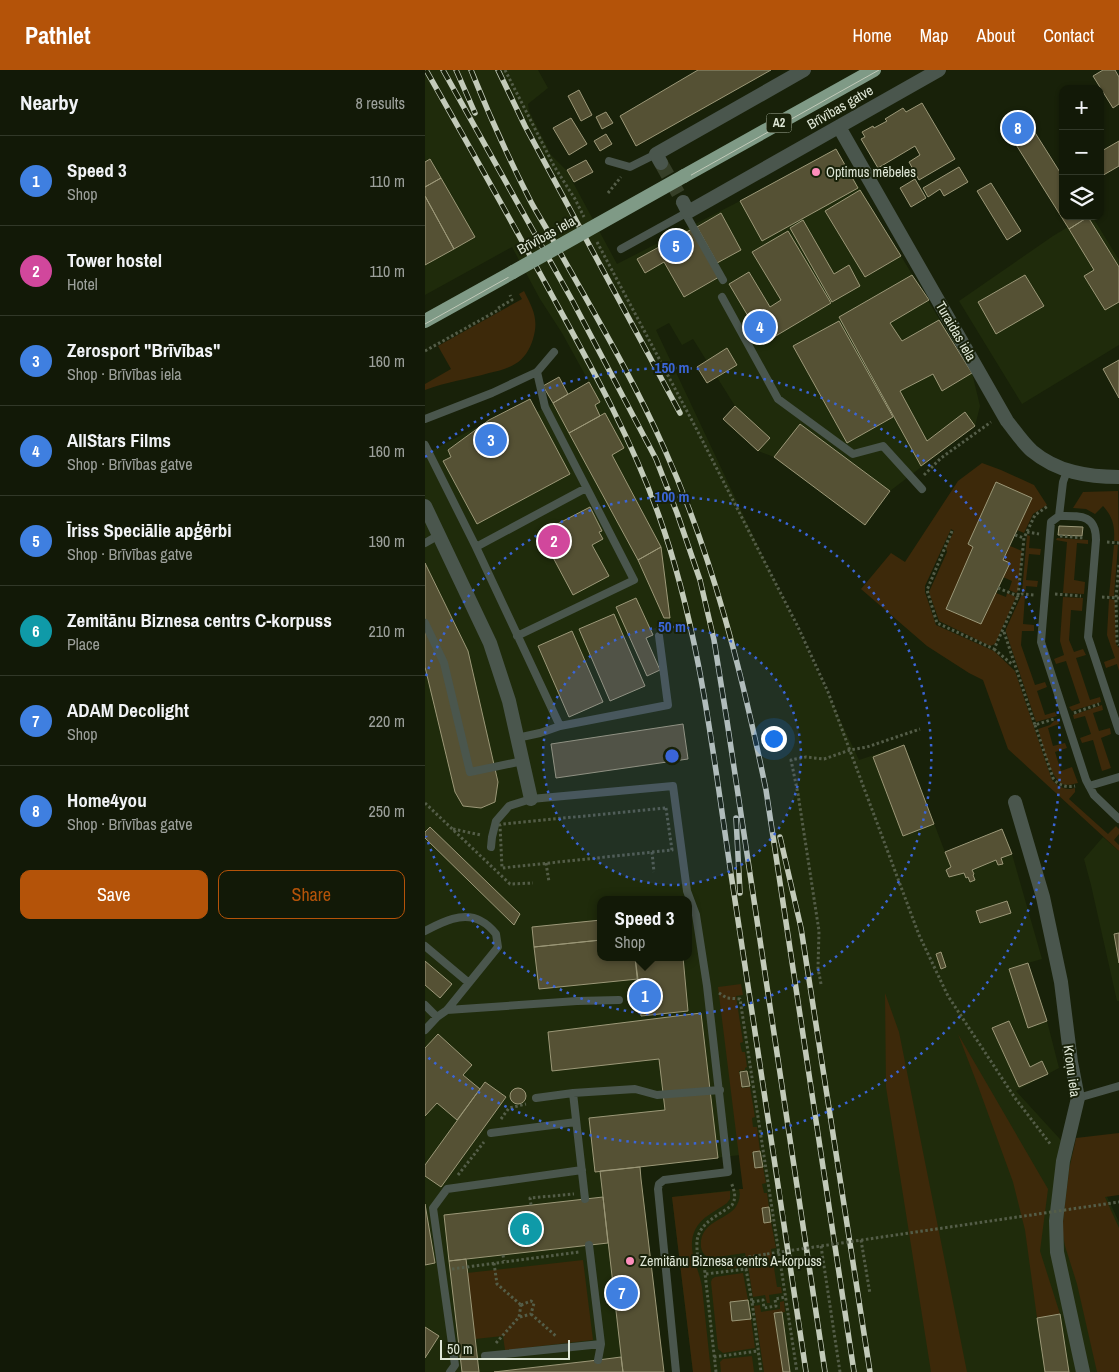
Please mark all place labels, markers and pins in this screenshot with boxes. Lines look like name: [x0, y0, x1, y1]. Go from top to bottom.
pin: 8: [1002, 109, 1034, 147]
place label: Optimus mēbeles: [826, 163, 916, 181]
marker: Optimus mēbeles: [810, 166, 822, 178]
pin: 5: [660, 227, 692, 265]
pin: 4: [744, 308, 776, 346]
pin: 3: [475, 421, 507, 459]
pin: 2: [538, 522, 570, 560]
centre of rings: [663, 747, 681, 765]
pin: 1: [629, 977, 661, 1015]
pin: 6: [510, 1210, 542, 1248]
place label: Zemitānu Biznesa centrs A-korpuss: [640, 1252, 822, 1270]
marker: Zemitānu Biznesa centrs A-korpuss: [624, 1255, 636, 1267]
pin: 7: [606, 1274, 638, 1312]

